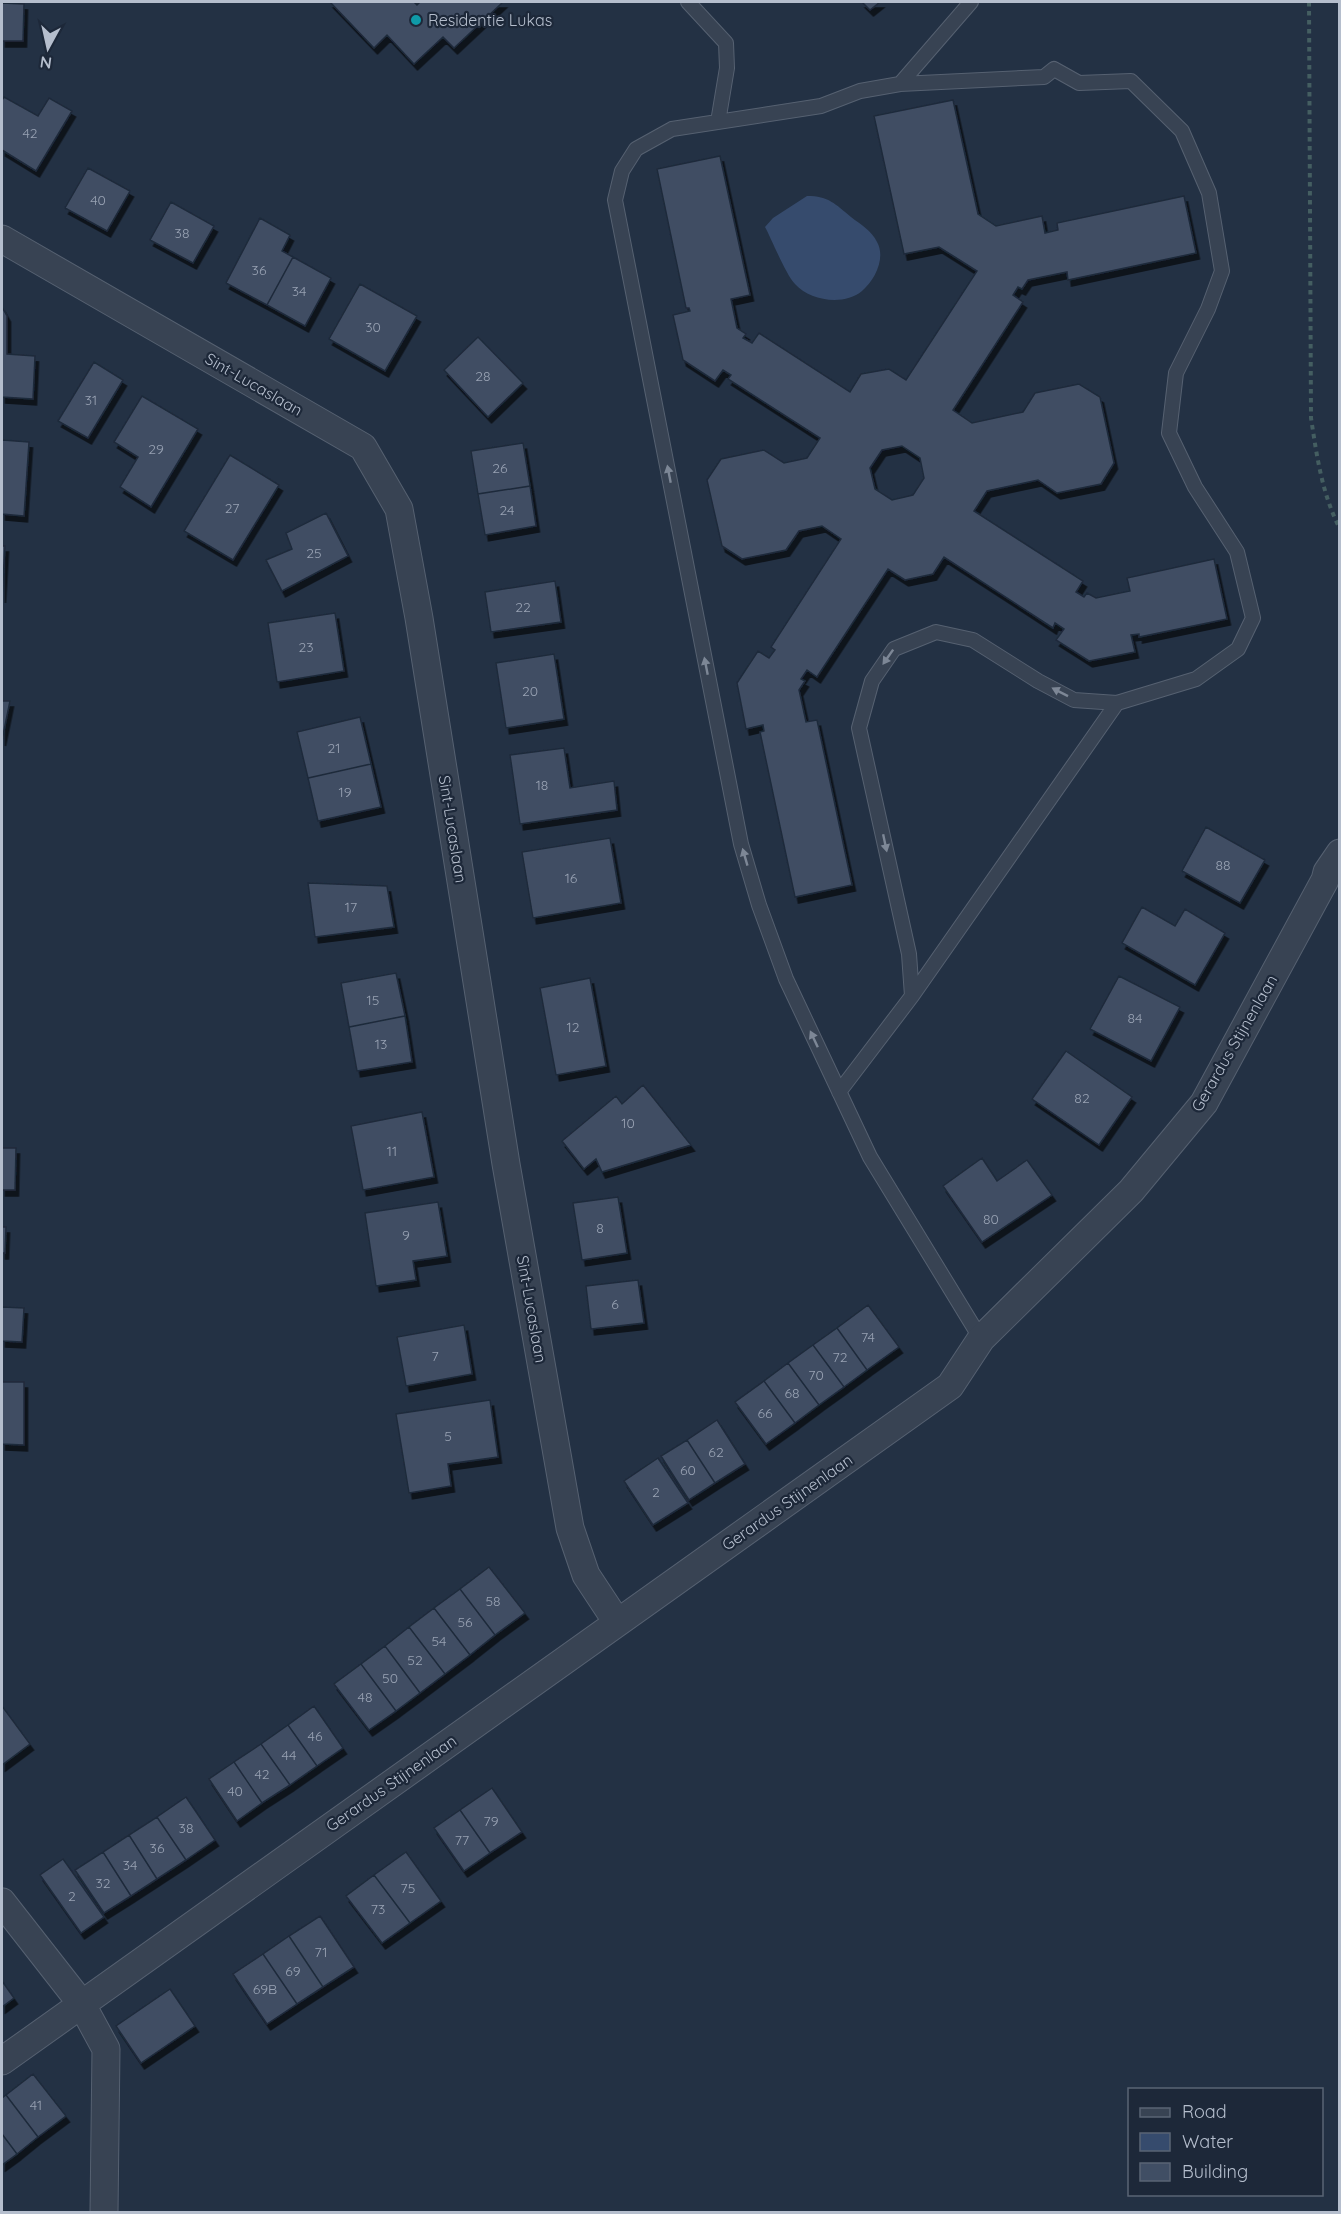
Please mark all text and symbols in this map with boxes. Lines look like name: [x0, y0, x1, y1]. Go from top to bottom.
place label: Residentie Lukas: [428, 10, 552, 30]
marker: Residentie Lukas: [409, 13, 423, 27]
north arrow: [18, 18, 78, 78]
text: N: [39, 52, 53, 74]
house number: 42: [22, 124, 38, 142]
house number: 40: [90, 191, 106, 209]
house number: 38: [175, 224, 189, 242]
house number: 36: [252, 261, 267, 279]
house number: 34: [292, 282, 306, 300]
house number: 30: [365, 318, 381, 336]
street label: Sint-Lucaslaan: [202, 348, 306, 420]
house number: 28: [475, 367, 491, 385]
house number: 31: [85, 391, 97, 409]
house number: 29: [148, 440, 164, 458]
house number: 26: [492, 459, 508, 477]
one-way arrow: [664, 465, 673, 484]
house number: 27: [225, 499, 239, 517]
house number: 24: [500, 501, 514, 519]
house number: 25: [306, 544, 322, 562]
house number: 22: [515, 598, 531, 616]
house number: 23: [298, 638, 314, 656]
one-way arrow: [882, 649, 894, 665]
one-way arrow: [701, 656, 710, 675]
house number: 20: [522, 682, 538, 700]
one-way arrow: [1051, 688, 1069, 698]
house number: 21: [328, 739, 340, 757]
street label: Sint-Lucaslaan: [435, 774, 471, 884]
house number: 18: [536, 776, 548, 794]
house number: 19: [339, 783, 352, 801]
one-way arrow: [880, 834, 890, 852]
one-way arrow: [740, 848, 749, 866]
house number: 88: [1215, 856, 1231, 874]
house number: 16: [565, 869, 578, 887]
house number: 17: [345, 898, 357, 916]
street label: Gerardus Stijnenlaan: [1187, 971, 1281, 1115]
house number: 15: [367, 991, 379, 1009]
house number: 84: [1128, 1009, 1142, 1027]
house number: 12: [567, 1018, 580, 1036]
one-way arrow: [809, 1030, 818, 1047]
house number: 13: [375, 1035, 387, 1053]
house number: 82: [1074, 1089, 1090, 1107]
house number: 10: [621, 1114, 635, 1132]
house number: 11: [387, 1142, 397, 1160]
house number: 80: [983, 1210, 999, 1228]
house number: 8: [596, 1219, 604, 1237]
house number: 9: [402, 1226, 410, 1244]
street label: Sint-Lucaslaan: [513, 1254, 551, 1364]
house number: 6: [611, 1295, 619, 1313]
house number: 74: [861, 1328, 875, 1346]
house number: 7: [431, 1347, 439, 1365]
house number: 72: [833, 1348, 848, 1366]
house number: 70: [808, 1366, 824, 1384]
house number: 68: [784, 1384, 800, 1402]
house number: 66: [757, 1404, 773, 1422]
house number: 5: [444, 1427, 452, 1445]
house number: 62: [708, 1443, 724, 1461]
street label: Gerardus Stijnenlaan: [718, 1449, 856, 1555]
house number: 60: [680, 1461, 696, 1479]
house number: 2: [652, 1483, 660, 1501]
house number: 58: [485, 1592, 501, 1610]
house number: 56: [457, 1613, 473, 1631]
house number: 54: [431, 1632, 447, 1650]
house number: 52: [407, 1651, 423, 1669]
house number: 50: [382, 1669, 398, 1687]
house number: 48: [358, 1688, 372, 1706]
house number: 46: [308, 1727, 323, 1745]
street label: Gerardus Stijnenlaan: [322, 1730, 460, 1836]
house number: 44: [282, 1746, 296, 1764]
house number: 42: [254, 1765, 270, 1783]
house number: 40: [227, 1782, 243, 1800]
house number: 79: [484, 1812, 499, 1830]
house number: 38: [179, 1819, 193, 1837]
house number: 77: [455, 1831, 469, 1849]
house number: 36: [150, 1839, 165, 1857]
house number: 34: [123, 1856, 137, 1874]
house number: 32: [95, 1874, 111, 1892]
house number: 75: [401, 1879, 415, 1897]
house number: 2: [68, 1887, 76, 1905]
house number: 73: [371, 1900, 385, 1918]
house number: 71: [314, 1943, 328, 1961]
house number: 69: [285, 1962, 301, 1980]
house number: 69B: [253, 1980, 277, 1998]
legend: [1128, 2088, 1323, 2196]
house number: 41: [30, 2096, 42, 2114]
text: Road: [1182, 2100, 1227, 2123]
text: Water: [1182, 2130, 1233, 2153]
text: Building: [1182, 2160, 1248, 2183]

